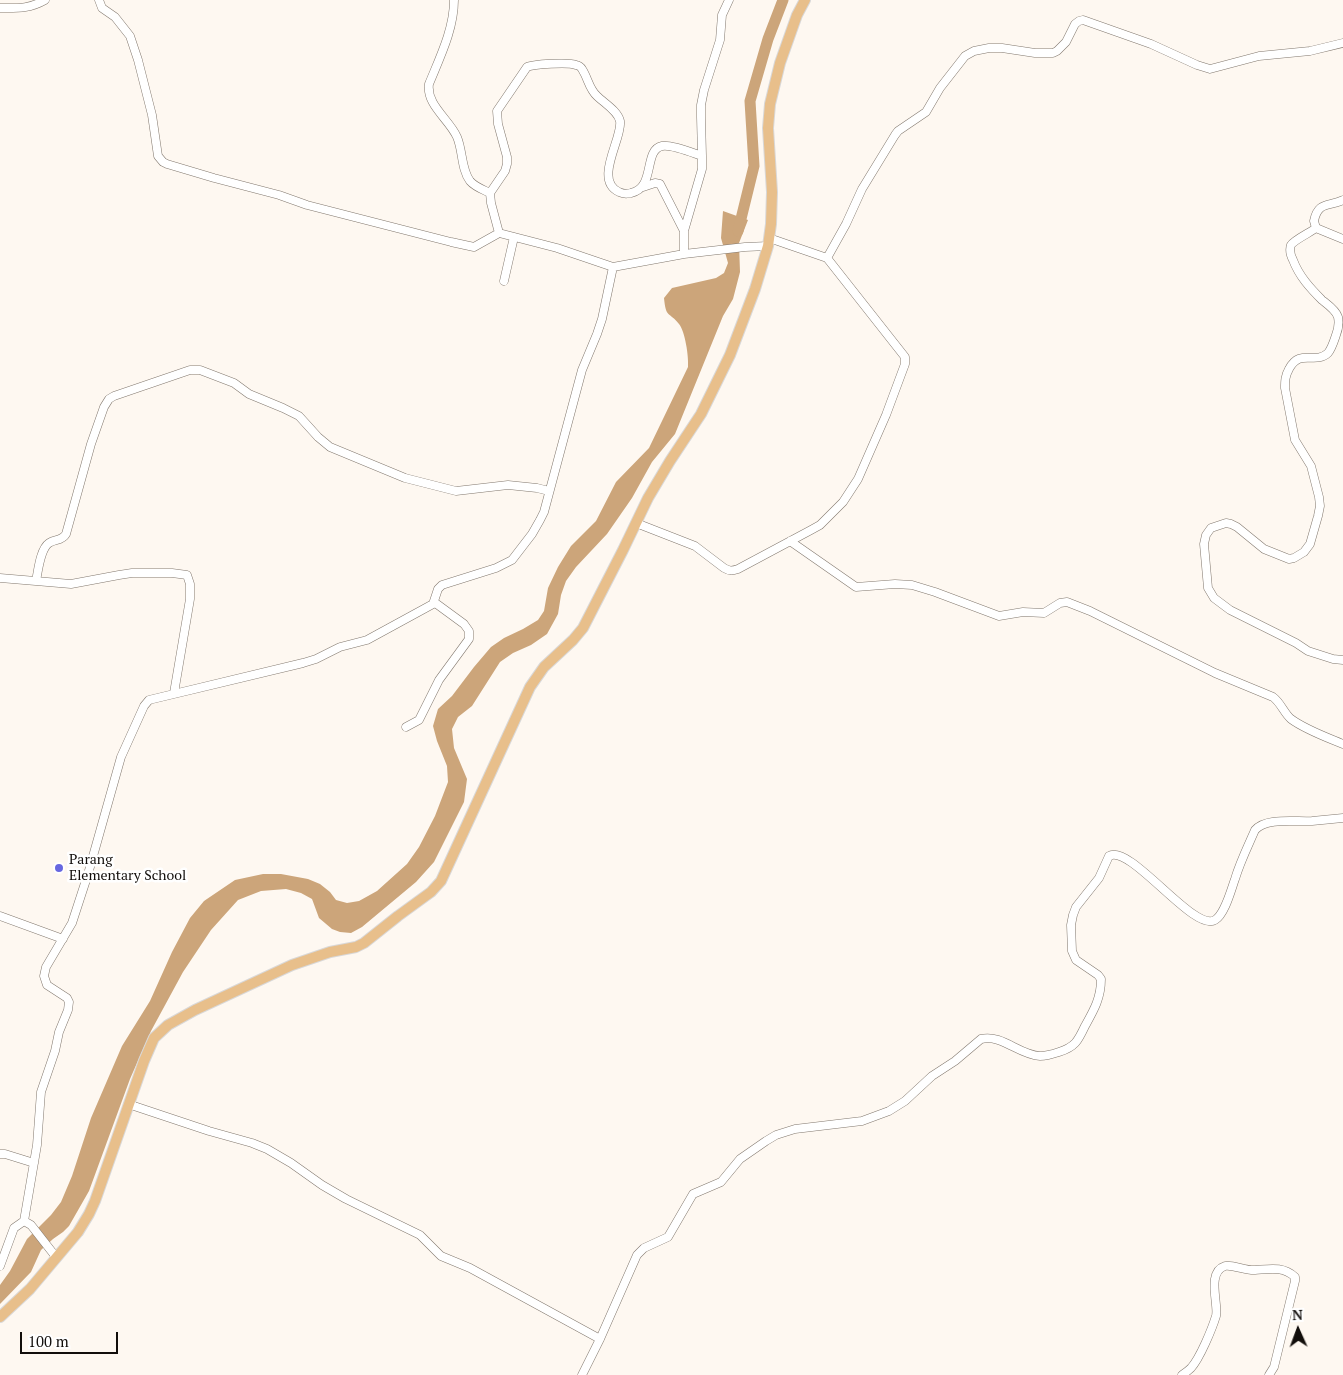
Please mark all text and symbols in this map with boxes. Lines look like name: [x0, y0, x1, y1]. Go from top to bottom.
place label: Parang Elementary School: [69, 852, 186, 884]
marker: Parang Elementary School: [53, 862, 65, 874]
north arrow: [1273, 1305, 1323, 1355]
text: N: [1292, 1305, 1303, 1324]
scale bar: [22, 1322, 120, 1354]
text: 100 m: [28, 1331, 69, 1351]

